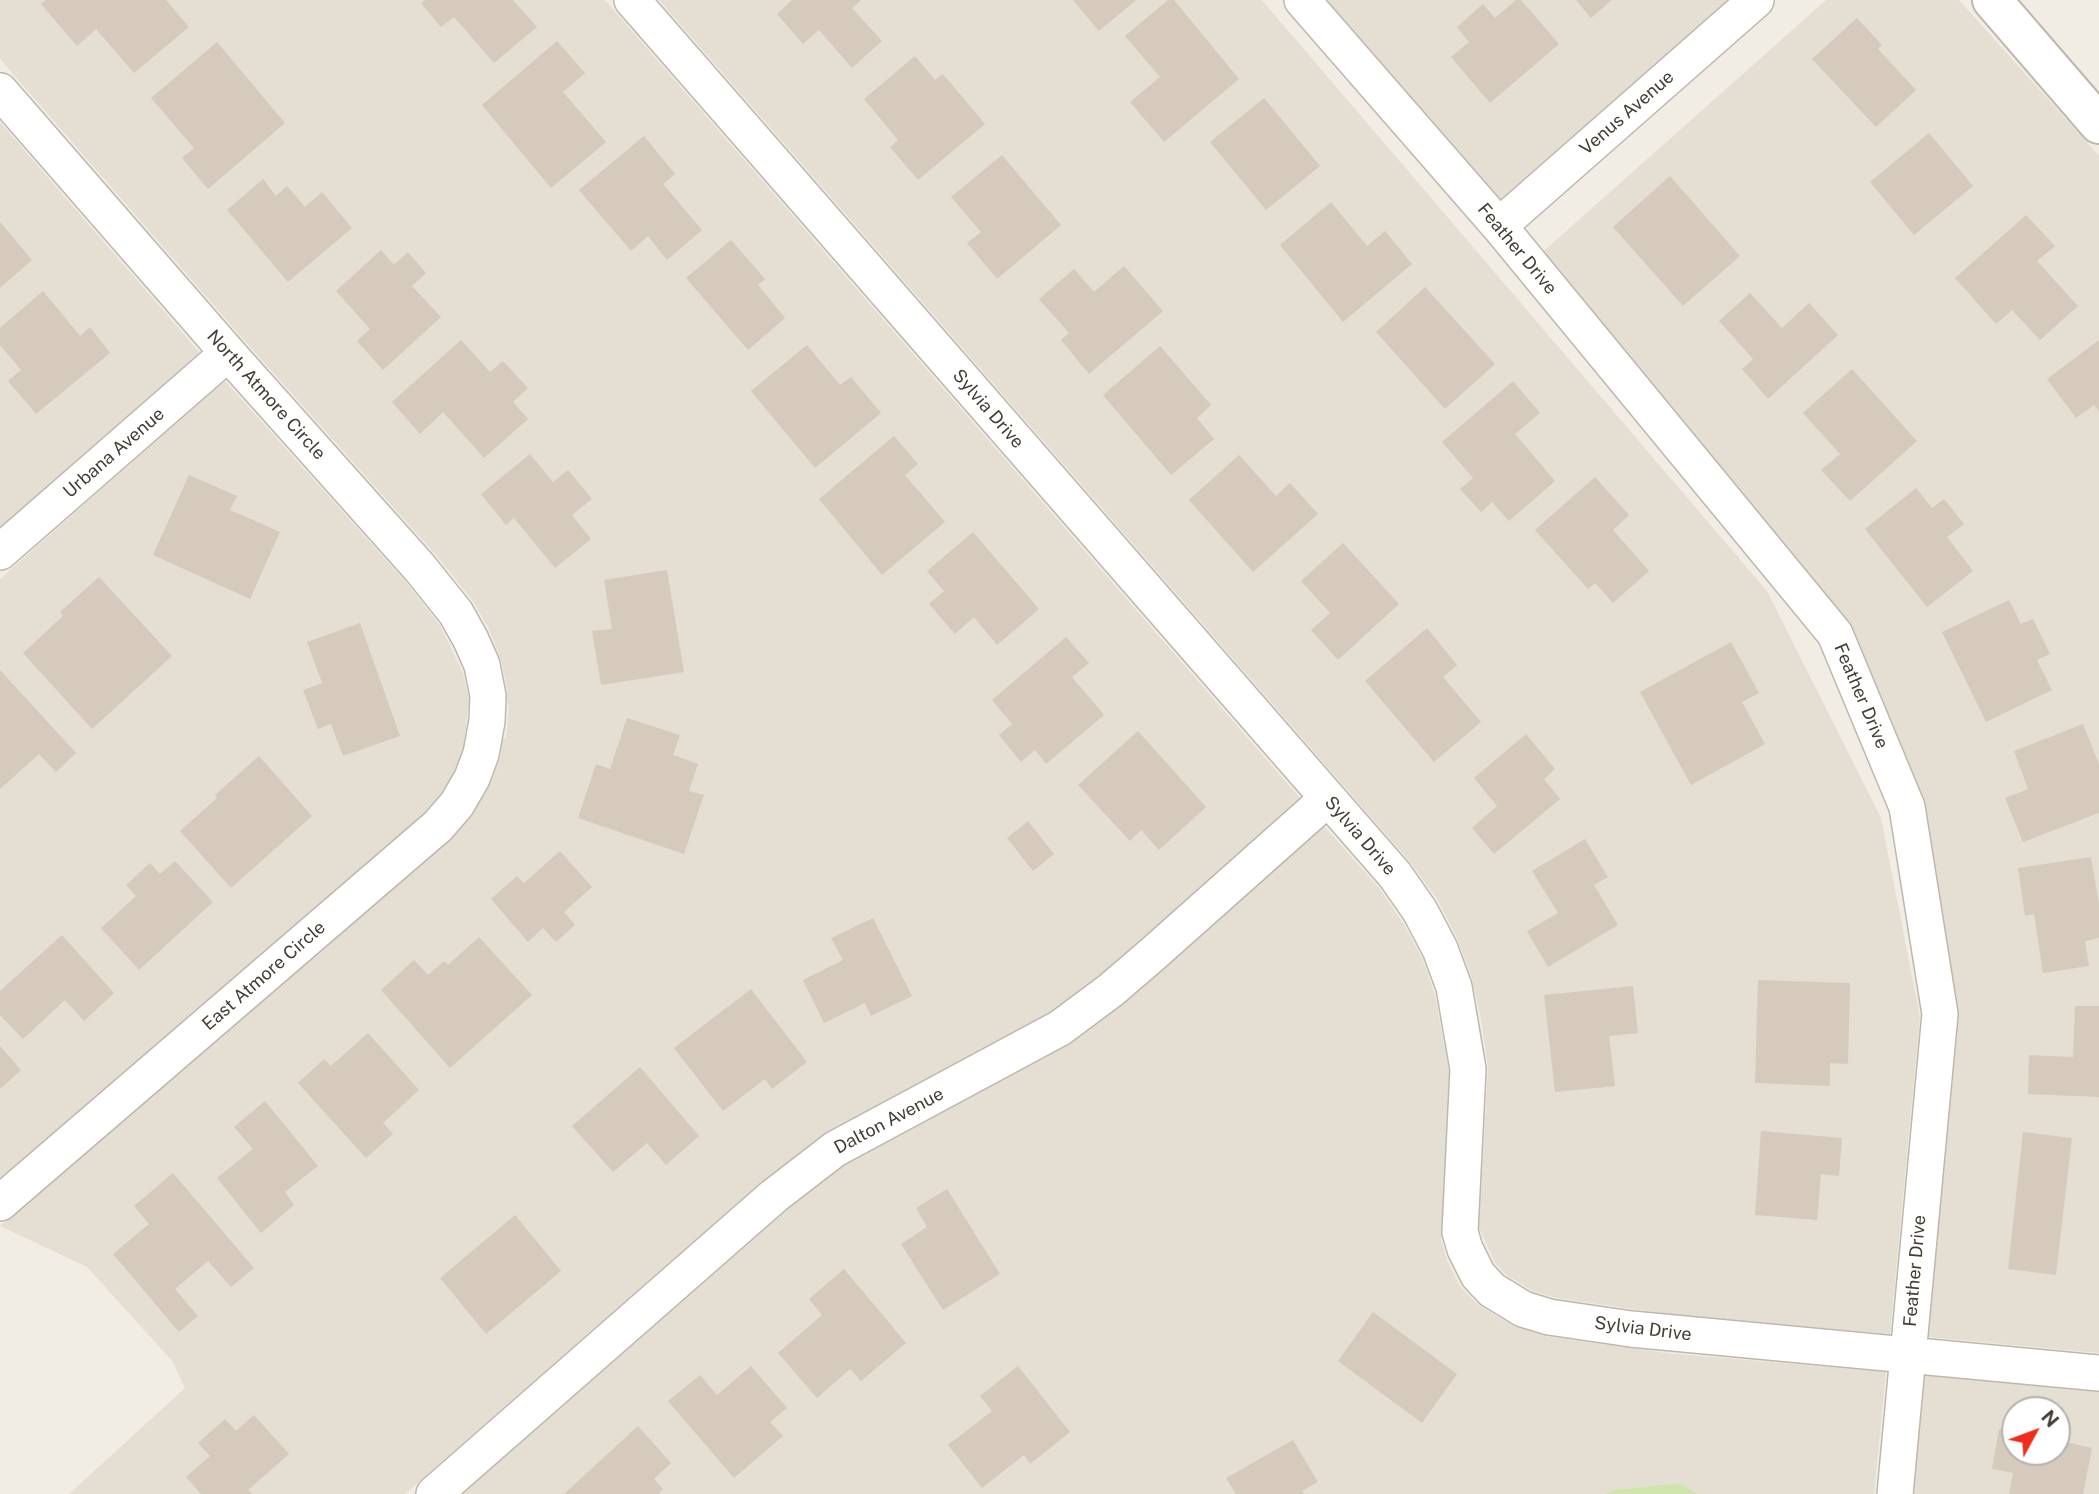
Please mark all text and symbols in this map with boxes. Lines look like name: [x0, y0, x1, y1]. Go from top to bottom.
street label: Venus Avenue: [1576, 66, 1678, 160]
street label: Feather Drive: [1473, 199, 1561, 299]
street label: North Atmore Circle: [202, 326, 330, 464]
street label: Sylvia Drive: [948, 365, 1028, 453]
street label: Urbana Avenue: [59, 403, 169, 503]
street label: Feather Drive: [1829, 640, 1893, 752]
street label: Sylvia Drive: [1320, 792, 1400, 880]
street label: East Atmore Circle: [198, 917, 330, 1035]
street label: Dalton Avenue: [831, 1083, 947, 1159]
street label: Feather Drive: [1899, 1214, 1931, 1328]
street label: Sylvia Drive: [1593, 1312, 1693, 1346]
north arrow: [2001, 1396, 2071, 1466]
text: N: [2037, 1406, 2064, 1431]

